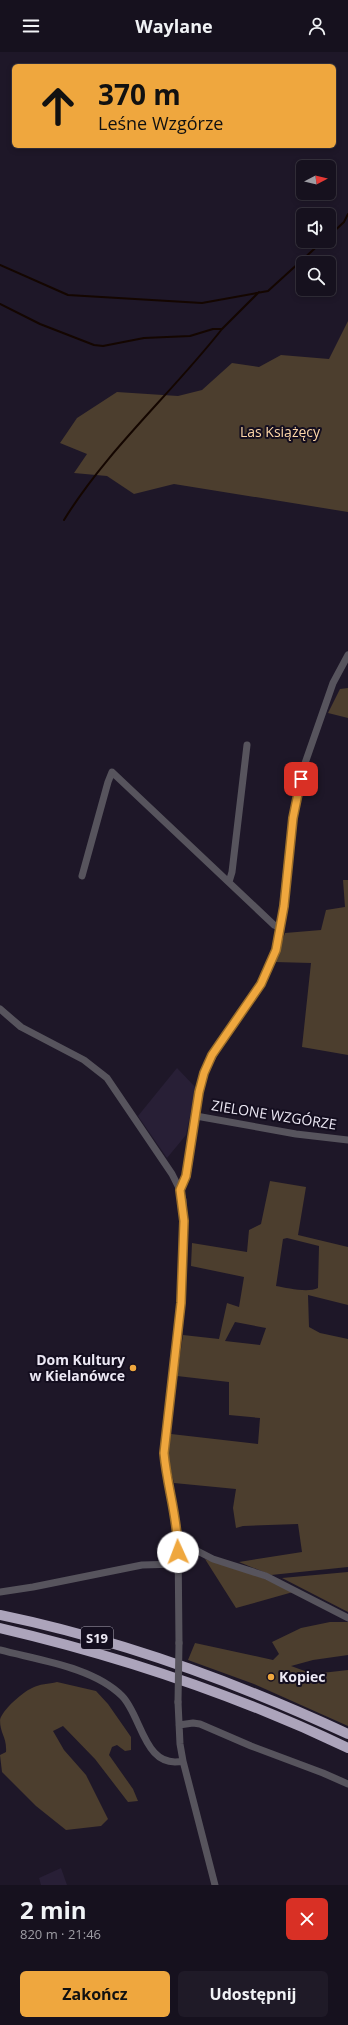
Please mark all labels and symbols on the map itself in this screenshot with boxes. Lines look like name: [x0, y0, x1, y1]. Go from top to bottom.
north arrow: [296, 160, 336, 200]
park label: Las Książęcy: [240, 422, 321, 441]
pin: [284, 762, 318, 796]
street label: ZIELONE WZGÓRZE: [210, 1095, 338, 1134]
place label: Dom Kultury w Kielanówce: [29, 1350, 125, 1385]
marker: Dom Kultury w Kielanówce: [128, 1363, 138, 1373]
position arrow: [157, 1531, 199, 1573]
road number: S19: [81, 1627, 113, 1649]
place label: Kopiec: [279, 1667, 326, 1686]
marker: Kopiec: [266, 1672, 276, 1682]

